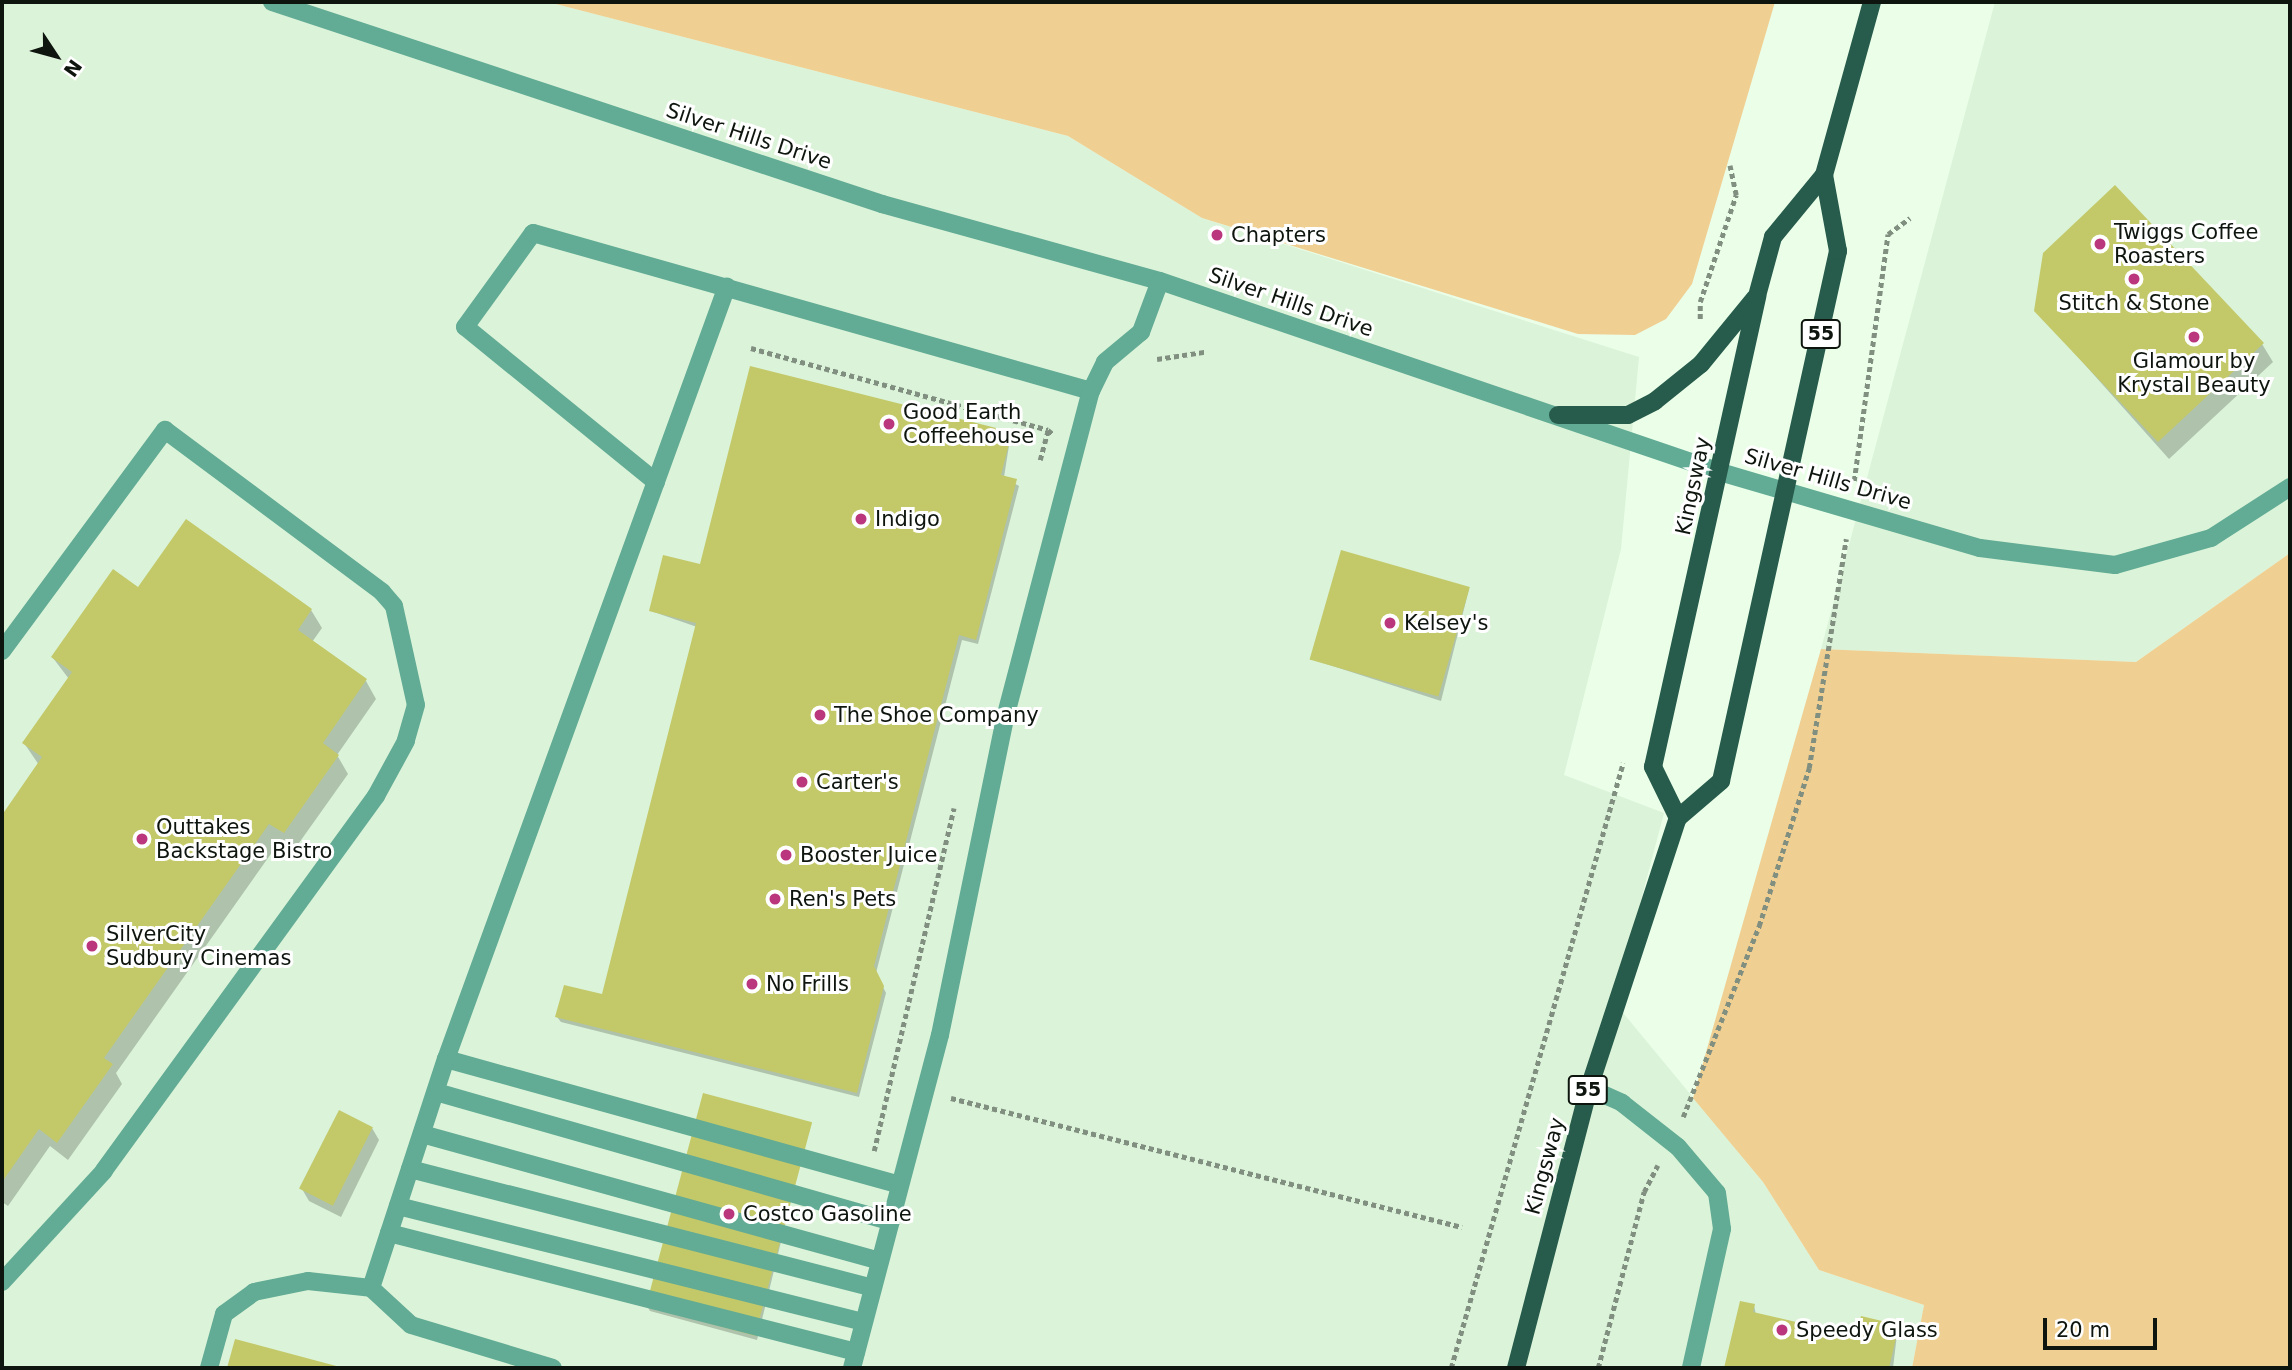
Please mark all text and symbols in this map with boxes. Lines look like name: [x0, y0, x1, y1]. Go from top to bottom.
north arrow: [21, 21, 91, 91]
text: N: [59, 55, 87, 81]
street label: Silver Hills Drive: [663, 97, 835, 175]
place label: Twiggs Coffee Roasters: [2114, 219, 2258, 269]
place label: Chapters: [1231, 222, 1326, 248]
marker: Chapters: [1209, 227, 1225, 243]
marker: Twiggs Coffee Roasters: [2092, 236, 2108, 252]
street label: Silver Hills Drive: [1205, 262, 1377, 342]
marker: Stitch & Stone: [2126, 271, 2142, 287]
place label: Stitch & Stone: [2059, 290, 2209, 316]
road number: 55: [1800, 318, 1842, 350]
marker: Glamour by Krystal Beauty: [2186, 329, 2202, 345]
place label: Glamour by Krystal Beauty: [2117, 348, 2271, 398]
place label: Good Earth Coffeehouse: [903, 399, 1034, 449]
marker: Good Earth Coffeehouse: [881, 416, 897, 432]
street label: Kingsway: [1670, 435, 1716, 537]
street label: Silver Hills Drive: [1742, 443, 1914, 515]
place label: Indigo: [875, 506, 940, 532]
marker: Indigo: [853, 511, 869, 527]
place label: Kelsey's: [1404, 610, 1488, 636]
marker: Kelsey's: [1382, 615, 1398, 631]
place label: The Shoe Company: [834, 702, 1039, 728]
marker: The Shoe Company: [812, 707, 828, 723]
place label: Carter's: [816, 769, 899, 795]
marker: Carter's: [794, 774, 810, 790]
place label: Outtakes Backstage Bistro: [156, 814, 332, 864]
marker: Outtakes Backstage Bistro: [134, 831, 150, 847]
place label: Booster Juice: [800, 842, 937, 868]
marker: Booster Juice: [778, 847, 794, 863]
place label: Ren's Pets: [789, 886, 896, 912]
marker: Ren's Pets: [767, 891, 783, 907]
place label: SilverCity Sudbury Cinemas: [106, 921, 291, 971]
marker: SilverCity Sudbury Cinemas: [84, 938, 100, 954]
place label: No Frills: [766, 971, 849, 997]
marker: No Frills: [744, 976, 760, 992]
road number: 55: [1567, 1074, 1609, 1106]
street label: Kingsway: [1520, 1115, 1570, 1217]
place label: Costco Gasoline: [743, 1201, 912, 1227]
marker: Costco Gasoline: [721, 1206, 737, 1222]
scale bar: [2047, 1304, 2161, 1348]
place label: Speedy Glass: [1796, 1317, 1938, 1343]
text: 20 m: [2056, 1318, 2110, 1342]
marker: Speedy Glass: [1774, 1322, 1790, 1338]

